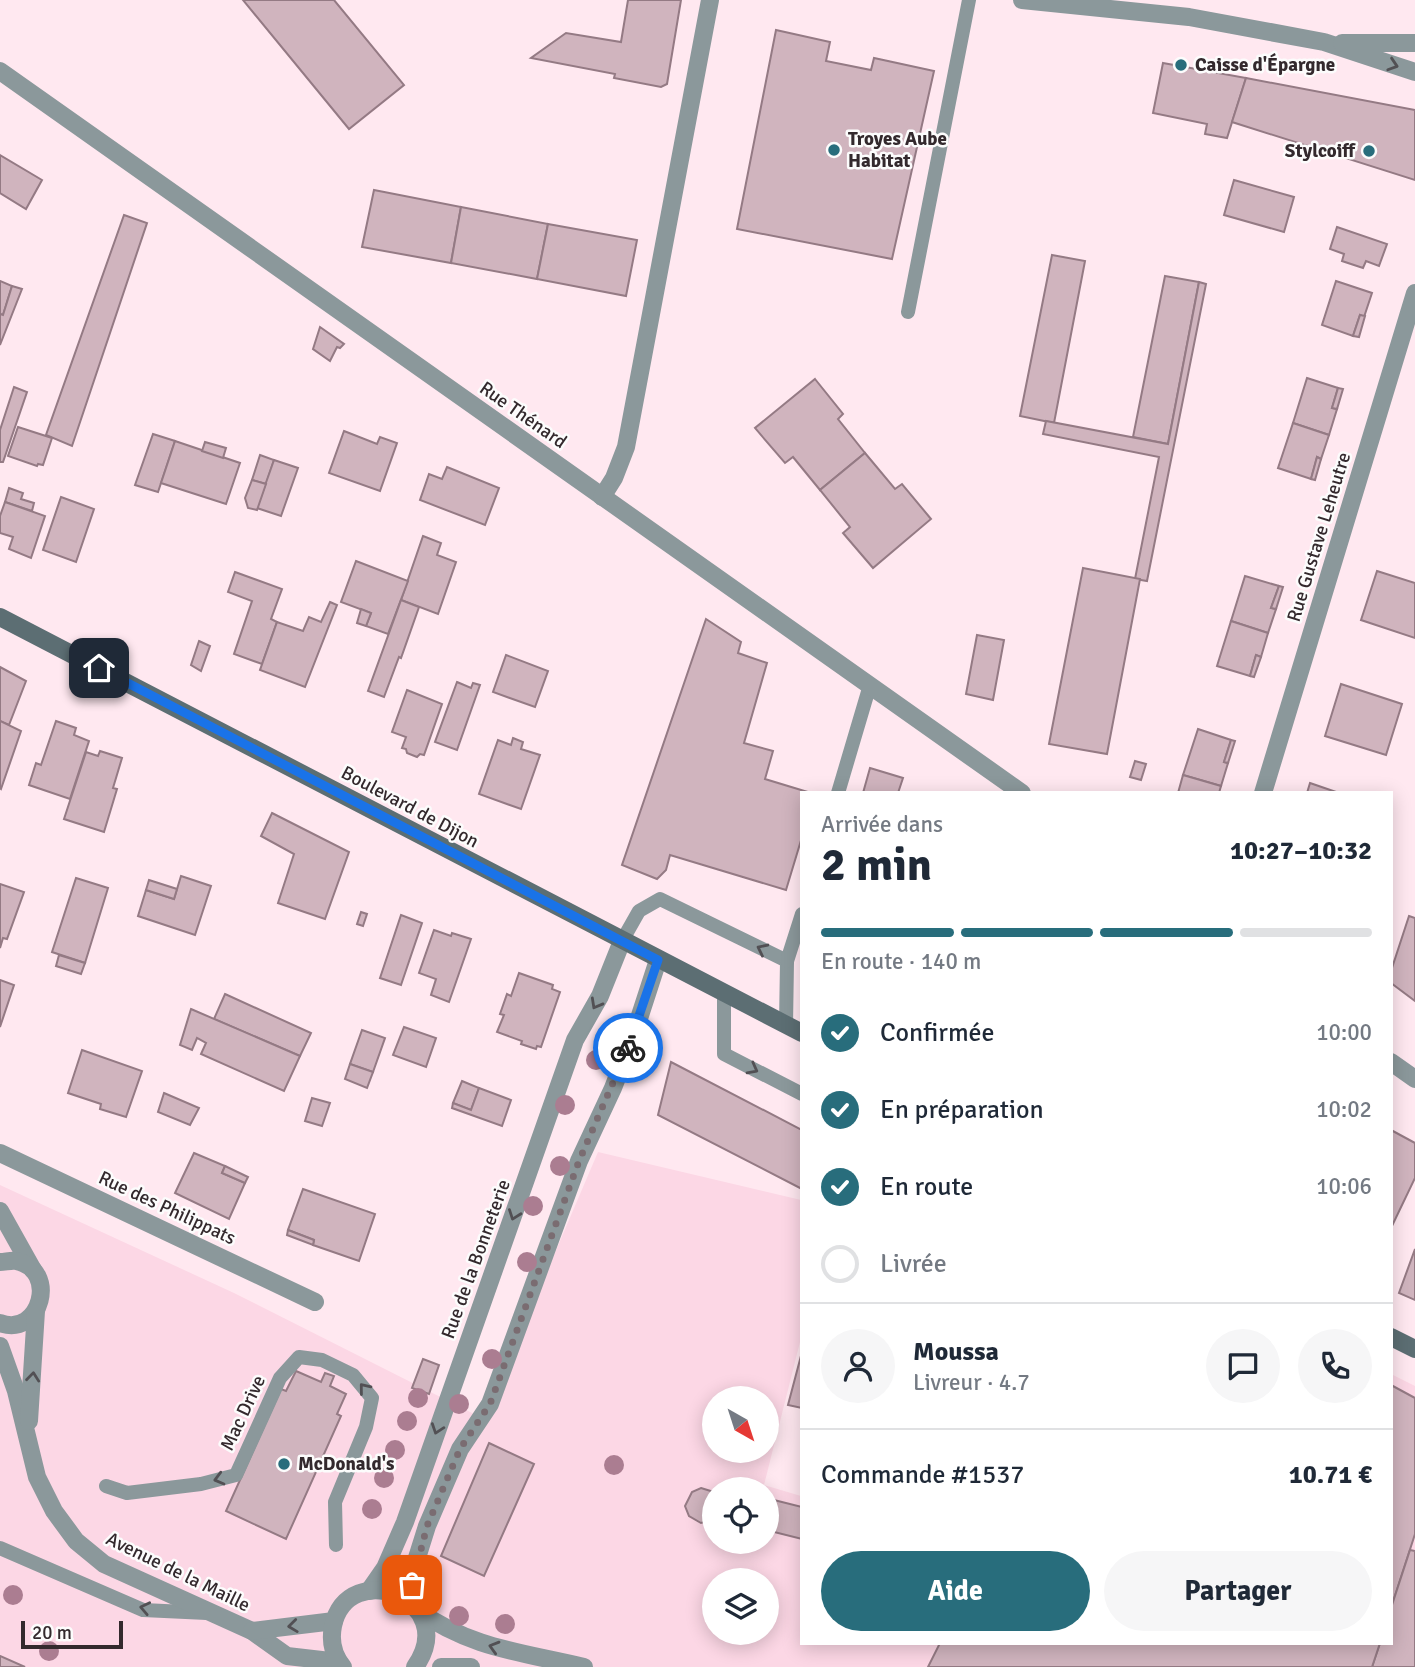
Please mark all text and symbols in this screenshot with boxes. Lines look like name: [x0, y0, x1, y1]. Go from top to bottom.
place label: Caisse d'Épargne: [1195, 53, 1335, 77]
marker: Caisse d'Épargne: [1173, 57, 1189, 73]
one-way arrow: [1386, 57, 1398, 72]
place label: Troyes Aube Habitat: [848, 127, 947, 173]
place label: Stylcoiff: [1285, 139, 1356, 163]
marker: Troyes Aube Habitat: [826, 142, 842, 158]
marker: Stylcoiff: [1361, 143, 1377, 159]
street label: Rue Thénard: [475, 376, 571, 454]
street label: Rue Gustave Leheutre: [1282, 449, 1356, 625]
pin: [69, 638, 129, 698]
icon: home: [80, 649, 118, 687]
street label: Boulevard de Dijon: [337, 761, 483, 853]
text: Arrivée dans: [821, 810, 943, 839]
text: 10:27–10:32: [1230, 835, 1372, 867]
text: 2 min: [821, 837, 932, 893]
one-way arrow: [757, 943, 769, 957]
text: En route · 140 m: [821, 947, 981, 976]
one-way arrow: [591, 996, 604, 1009]
courier: [593, 1013, 663, 1083]
icon: check: [821, 1014, 859, 1052]
text: Confirmée: [880, 1017, 995, 1049]
text: 10:00: [1316, 1018, 1372, 1047]
icon: bike: [609, 1029, 647, 1067]
one-way arrow: [746, 1061, 758, 1074]
icon: check: [821, 1091, 859, 1129]
text: En préparation: [880, 1094, 1044, 1126]
text: 10:02: [1316, 1095, 1372, 1124]
street label: Rue des Philippats: [95, 1166, 239, 1250]
icon: check: [821, 1168, 859, 1206]
text: En route: [880, 1171, 973, 1203]
text: 10:06: [1316, 1172, 1372, 1201]
street label: Rue de la Bonneterie: [436, 1176, 516, 1342]
one-way arrow: [508, 1209, 522, 1221]
text: Livrée: [880, 1248, 947, 1280]
button: person: [821, 1329, 895, 1403]
button: chat: [1206, 1329, 1280, 1403]
button: phone: [1298, 1329, 1372, 1403]
text: Moussa: [913, 1336, 999, 1368]
text: Livreur · 4.7: [913, 1368, 1030, 1397]
one-way arrow: [25, 1371, 40, 1382]
street label: Mac Drive: [215, 1371, 271, 1455]
one-way arrow: [360, 1384, 372, 1397]
north arrow: [702, 1386, 779, 1463]
map controls: [702, 1386, 779, 1645]
one-way arrow: [431, 1423, 445, 1435]
place label: McDonald's: [298, 1452, 394, 1476]
marker: McDonald's: [276, 1456, 292, 1472]
text: Commande #1537: [821, 1459, 1024, 1491]
text: 10.71 €: [1289, 1459, 1372, 1491]
one-way arrow: [213, 1471, 225, 1485]
button: locate: [702, 1477, 779, 1554]
street label: Avenue de la Maille: [102, 1527, 254, 1617]
button: Aide: [821, 1551, 1090, 1631]
button: Partager: [1104, 1551, 1372, 1631]
pin: [382, 1555, 442, 1615]
icon: bag: [393, 1566, 431, 1604]
button: layers: [702, 1568, 779, 1645]
one-way arrow: [139, 1602, 151, 1617]
scale bar: [21, 1618, 122, 1650]
one-way arrow: [287, 1618, 298, 1633]
text: 20 m: [32, 1621, 72, 1645]
one-way arrow: [488, 1641, 500, 1655]

